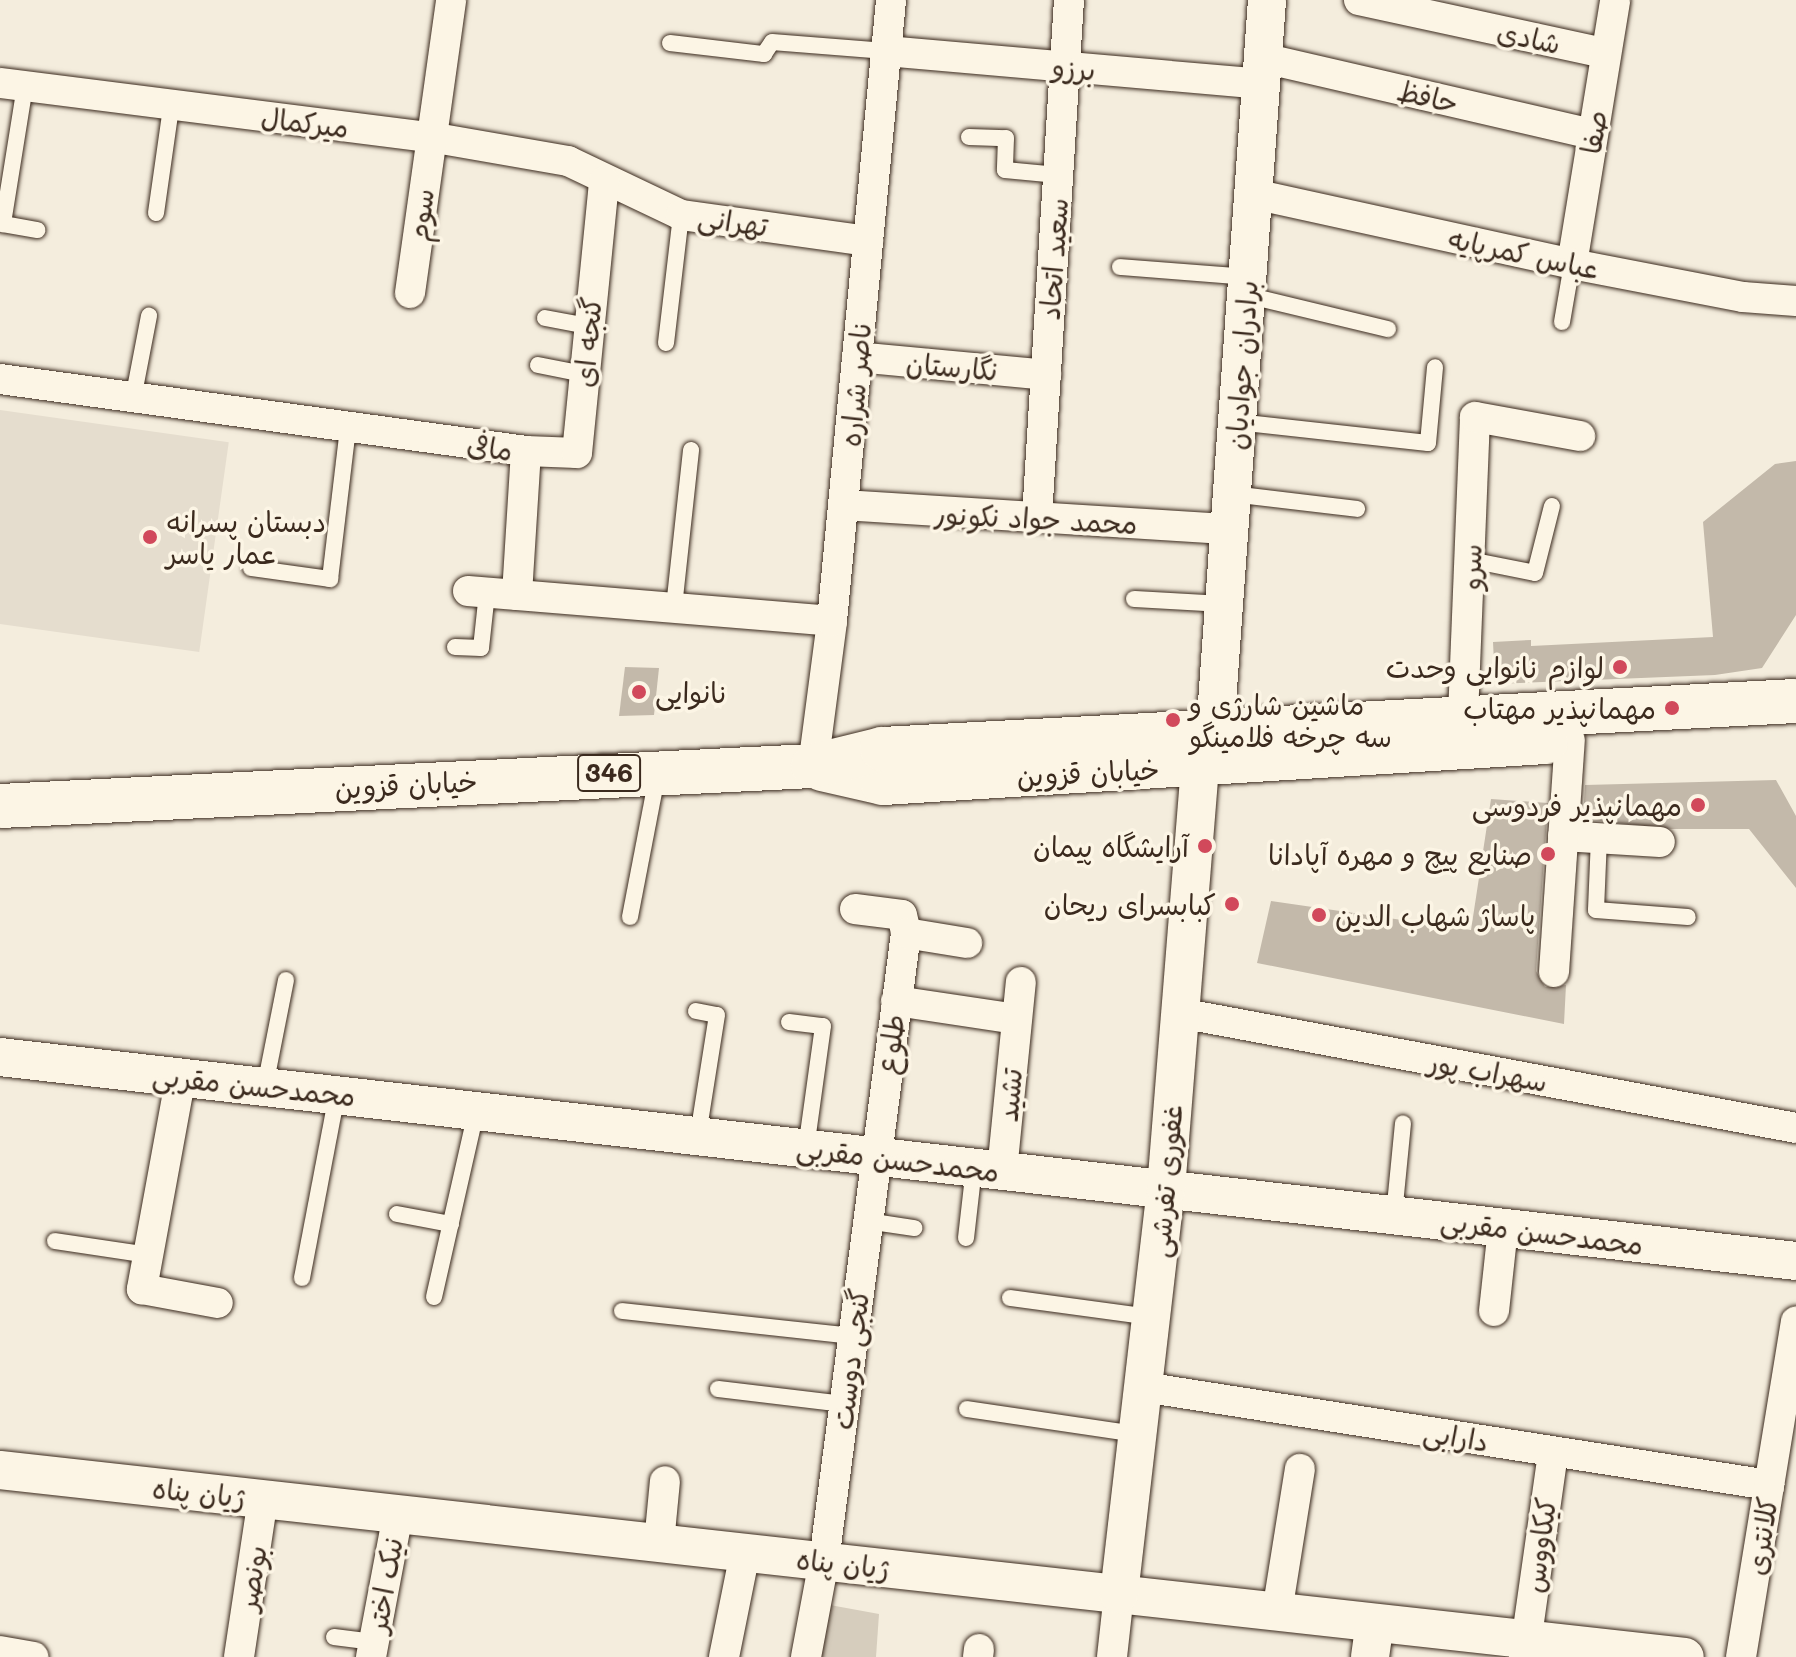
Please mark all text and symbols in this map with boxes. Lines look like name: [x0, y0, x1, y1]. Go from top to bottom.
street label: شادی: [1494, 14, 1564, 60]
street label: برزو: [1051, 49, 1097, 87]
street label: حافظ: [1394, 73, 1462, 119]
street label: میرکمال: [259, 100, 351, 144]
street label: صفا: [1573, 108, 1613, 156]
street label: سوم: [400, 187, 440, 243]
street label: سعید اتحاد: [1032, 197, 1074, 321]
street label: تهرانی: [696, 199, 770, 243]
street label: عباس کمرپایه: [1446, 221, 1602, 285]
street label: برادران جوادیان: [1218, 279, 1264, 451]
street label: گنجه ای: [566, 295, 608, 389]
street label: ناصر شراره: [833, 320, 877, 448]
street label: نگارستان: [905, 345, 999, 387]
street label: مافی: [465, 427, 515, 467]
street label: محمد جواد نکونور: [934, 496, 1138, 540]
place label: دبستان پسرانه عمار یاسر: [166, 504, 326, 570]
marker: دبستان پسرانه عمار یاسر: [141, 528, 159, 546]
street label: سرو: [1452, 543, 1488, 591]
place label: لوازم نانوایی وحدت: [1386, 650, 1604, 684]
marker: لوازم نانوایی وحدت: [1611, 658, 1629, 676]
place label: نانوایی: [655, 675, 728, 709]
marker: نانوایی: [630, 683, 648, 701]
place label: ماشین شارژی و سه چرخه فلامینگو: [1189, 687, 1392, 753]
place label: مهمانپذیر مهتاب: [1463, 691, 1656, 725]
marker: مهمانپذیر مهتاب: [1663, 699, 1681, 717]
marker: ماشین شارژی و سه چرخه فلامینگو: [1164, 711, 1182, 729]
road number: 346: [577, 751, 641, 795]
street label: خیابان قزوین: [1016, 751, 1160, 793]
street label: خیابان قزوین: [334, 763, 478, 805]
place label: مهمانپذیر فردوسی: [1472, 788, 1682, 822]
marker: مهمانپذیر فردوسی: [1689, 796, 1707, 814]
place label: آرایشگاه پیمان: [1033, 829, 1189, 863]
marker: آرایشگاه پیمان: [1196, 837, 1214, 855]
place label: صنایع پیچ و مهره آپادانا: [1268, 837, 1532, 871]
marker: صنایع پیچ و مهره آپادانا: [1539, 845, 1557, 863]
place label: کبابسرای ریحان: [1044, 887, 1216, 921]
marker: کبابسرای ریحان: [1223, 895, 1241, 913]
place label: پاساژ شهاب الدین: [1335, 898, 1535, 932]
marker: پاساژ شهاب الدین: [1310, 906, 1328, 924]
street label: طلوع: [869, 1012, 911, 1076]
street label: سهراب پور: [1426, 1044, 1550, 1098]
street label: محمدحسن مقربی: [151, 1058, 357, 1112]
street label: تشید: [990, 1067, 1028, 1123]
street label: غفوری تفرشی: [1142, 1103, 1188, 1259]
street label: محمدحسن مقربی: [795, 1130, 1001, 1188]
street label: محمدحسن مقربی: [1439, 1203, 1645, 1261]
street label: گنجی دوست: [825, 1287, 875, 1431]
street label: دارابی: [1421, 1414, 1491, 1458]
street label: ژیان پناه: [151, 1470, 247, 1514]
street label: کلانتری: [1738, 1494, 1784, 1578]
street label: کیکاووس: [1516, 1495, 1562, 1595]
street label: نیک اختر: [359, 1535, 409, 1635]
street label: ژیان پناه: [795, 1541, 891, 1585]
street label: بونصر: [229, 1543, 273, 1613]

